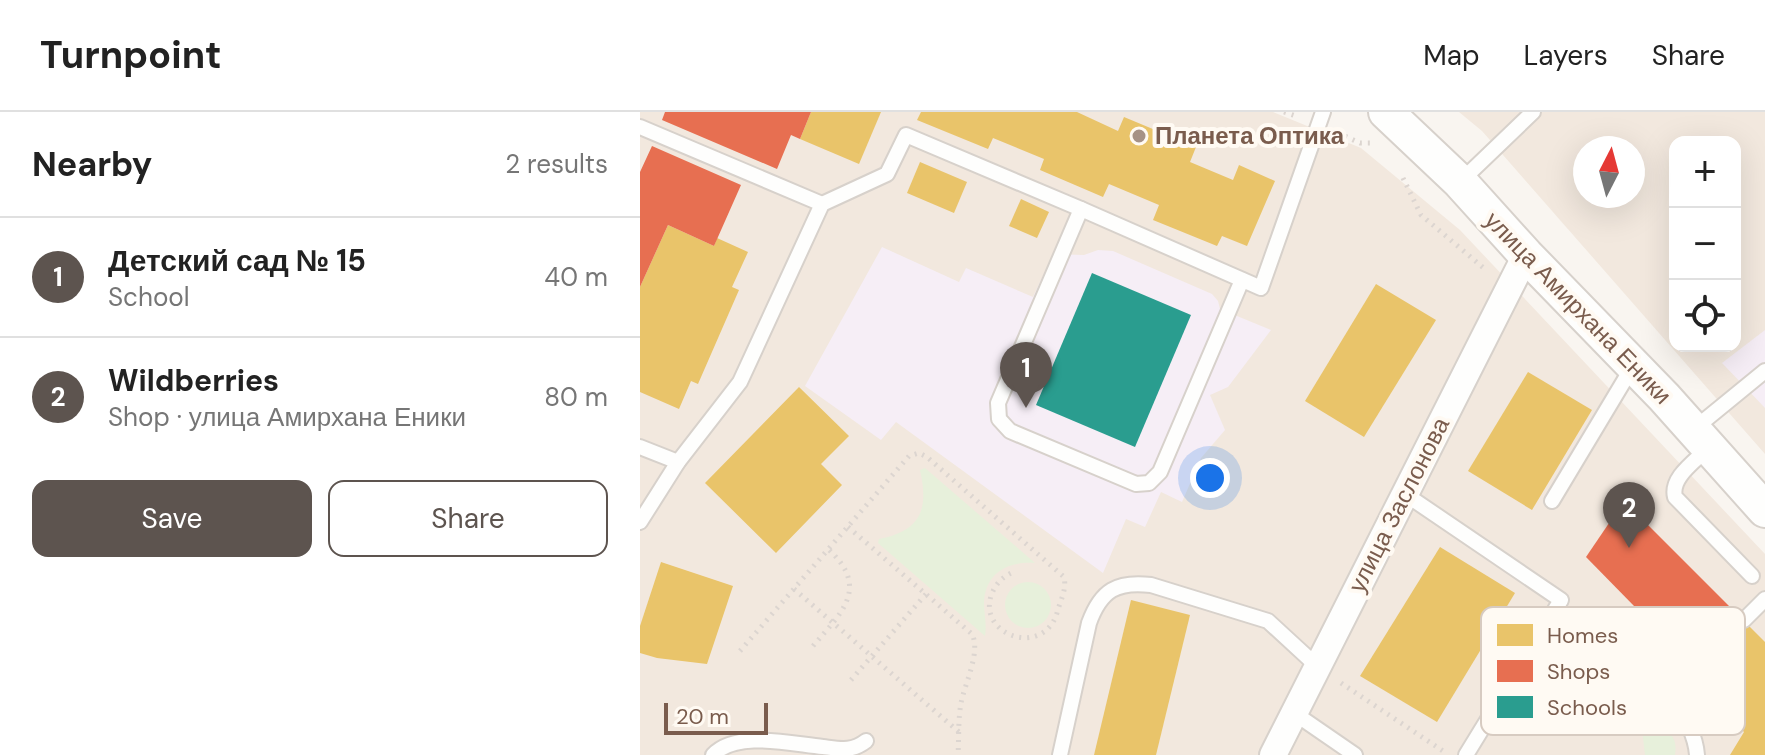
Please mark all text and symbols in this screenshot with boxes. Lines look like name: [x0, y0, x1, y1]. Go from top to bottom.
text: Turnpoint: [40, 30, 222, 80]
text: Map: [1423, 37, 1480, 74]
text: Layers: [1524, 37, 1608, 74]
text: Share: [1652, 37, 1725, 74]
place label: Планета Оптика: [1155, 120, 1345, 151]
marker: Планета Оптика: [1130, 127, 1148, 145]
north arrow: [1573, 136, 1645, 208]
map controls: [1669, 136, 1741, 352]
button: +: [1669, 136, 1741, 208]
text: Nearby: [32, 142, 152, 187]
text: 2 results: [505, 147, 608, 181]
street label: улица Амирхана Еники: [1478, 205, 1678, 410]
button: −: [1669, 208, 1741, 280]
text: Детский сад № 15: [108, 241, 366, 280]
text: 1: [53, 260, 63, 294]
text: 40 m: [544, 260, 608, 294]
text: School: [108, 280, 190, 314]
button: locate: [1669, 280, 1741, 352]
pin: 1: [1000, 342, 1052, 408]
text: Wildberries: [108, 361, 279, 400]
text: 2: [50, 380, 66, 414]
text: 80 m: [544, 380, 608, 414]
text: Shop · улица Амирхана Еники: [108, 400, 466, 434]
street label: улица Заслонова: [1341, 412, 1456, 597]
your location: [1190, 458, 1230, 498]
button: Save: [32, 480, 312, 557]
button: Share: [328, 480, 608, 557]
pin: 2: [1603, 482, 1655, 548]
legend: [1481, 607, 1745, 735]
text: Homes: [1547, 621, 1618, 650]
text: Shops: [1547, 657, 1610, 686]
text: Schools: [1547, 693, 1627, 722]
scale bar: [664, 699, 768, 735]
text: 20 m: [676, 702, 729, 731]

